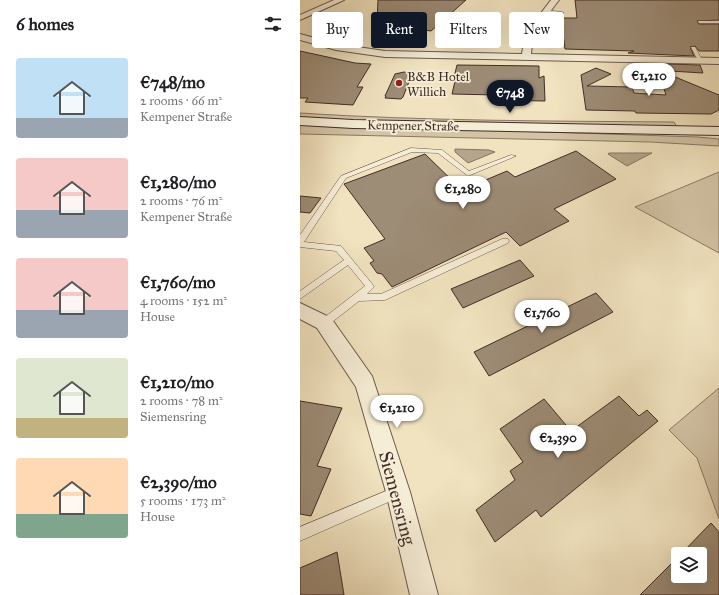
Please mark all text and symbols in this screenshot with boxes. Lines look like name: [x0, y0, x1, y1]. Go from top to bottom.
chip: Buy: [312, 12, 363, 48]
chip: Rent: [371, 12, 427, 48]
chip: Filters: [435, 12, 501, 48]
chip: New: [509, 12, 564, 48]
icon: filters: [262, 13, 284, 35]
text: 6 homes: [16, 14, 74, 35]
pin: €1,210: [616, 63, 682, 97]
text: €1,210: [631, 68, 667, 84]
place label: B&B Hotel Willich: [407, 69, 470, 100]
text: €748/mo: [140, 72, 205, 93]
icon: home: [48, 74, 96, 122]
marker: B&B Hotel Willich: [394, 78, 404, 88]
pin: €748: [486, 80, 534, 114]
text: €748: [496, 85, 524, 101]
text: 2 rooms · 66 m²: [140, 93, 222, 109]
text: Kempener Straße: [140, 109, 232, 125]
street label: Kempener Straße: [367, 117, 460, 135]
text: €1,280/mo: [140, 172, 216, 193]
icon: home: [48, 174, 96, 222]
pin: €1,280: [430, 176, 496, 210]
text: €1,280: [444, 181, 482, 197]
text: 2 rooms · 76 m²: [140, 193, 222, 209]
text: Kempener Straße: [140, 209, 232, 225]
text: €1,760/mo: [140, 272, 216, 293]
icon: home: [48, 274, 96, 322]
text: 4 rooms · 152 m²: [140, 293, 227, 309]
pin: €1,760: [509, 300, 575, 334]
text: €1,760: [524, 305, 560, 321]
text: House: [140, 309, 175, 325]
text: €1,210/mo: [140, 372, 214, 393]
icon: home: [48, 374, 96, 422]
text: 2 rooms · 78 m²: [140, 393, 223, 409]
pin: €1,210: [364, 395, 430, 429]
text: €1,210: [379, 400, 415, 416]
text: Siemensring: [140, 409, 206, 425]
pin: €2,390: [525, 425, 591, 459]
text: €2,390: [539, 430, 577, 446]
street label: Siemensring: [373, 449, 421, 548]
text: €2,390/mo: [140, 472, 217, 493]
icon: home: [48, 474, 96, 522]
text: 5 rooms · 173 m²: [140, 493, 226, 509]
text: House: [140, 509, 175, 525]
map controls: [671, 547, 707, 583]
button: layers: [671, 547, 707, 583]

